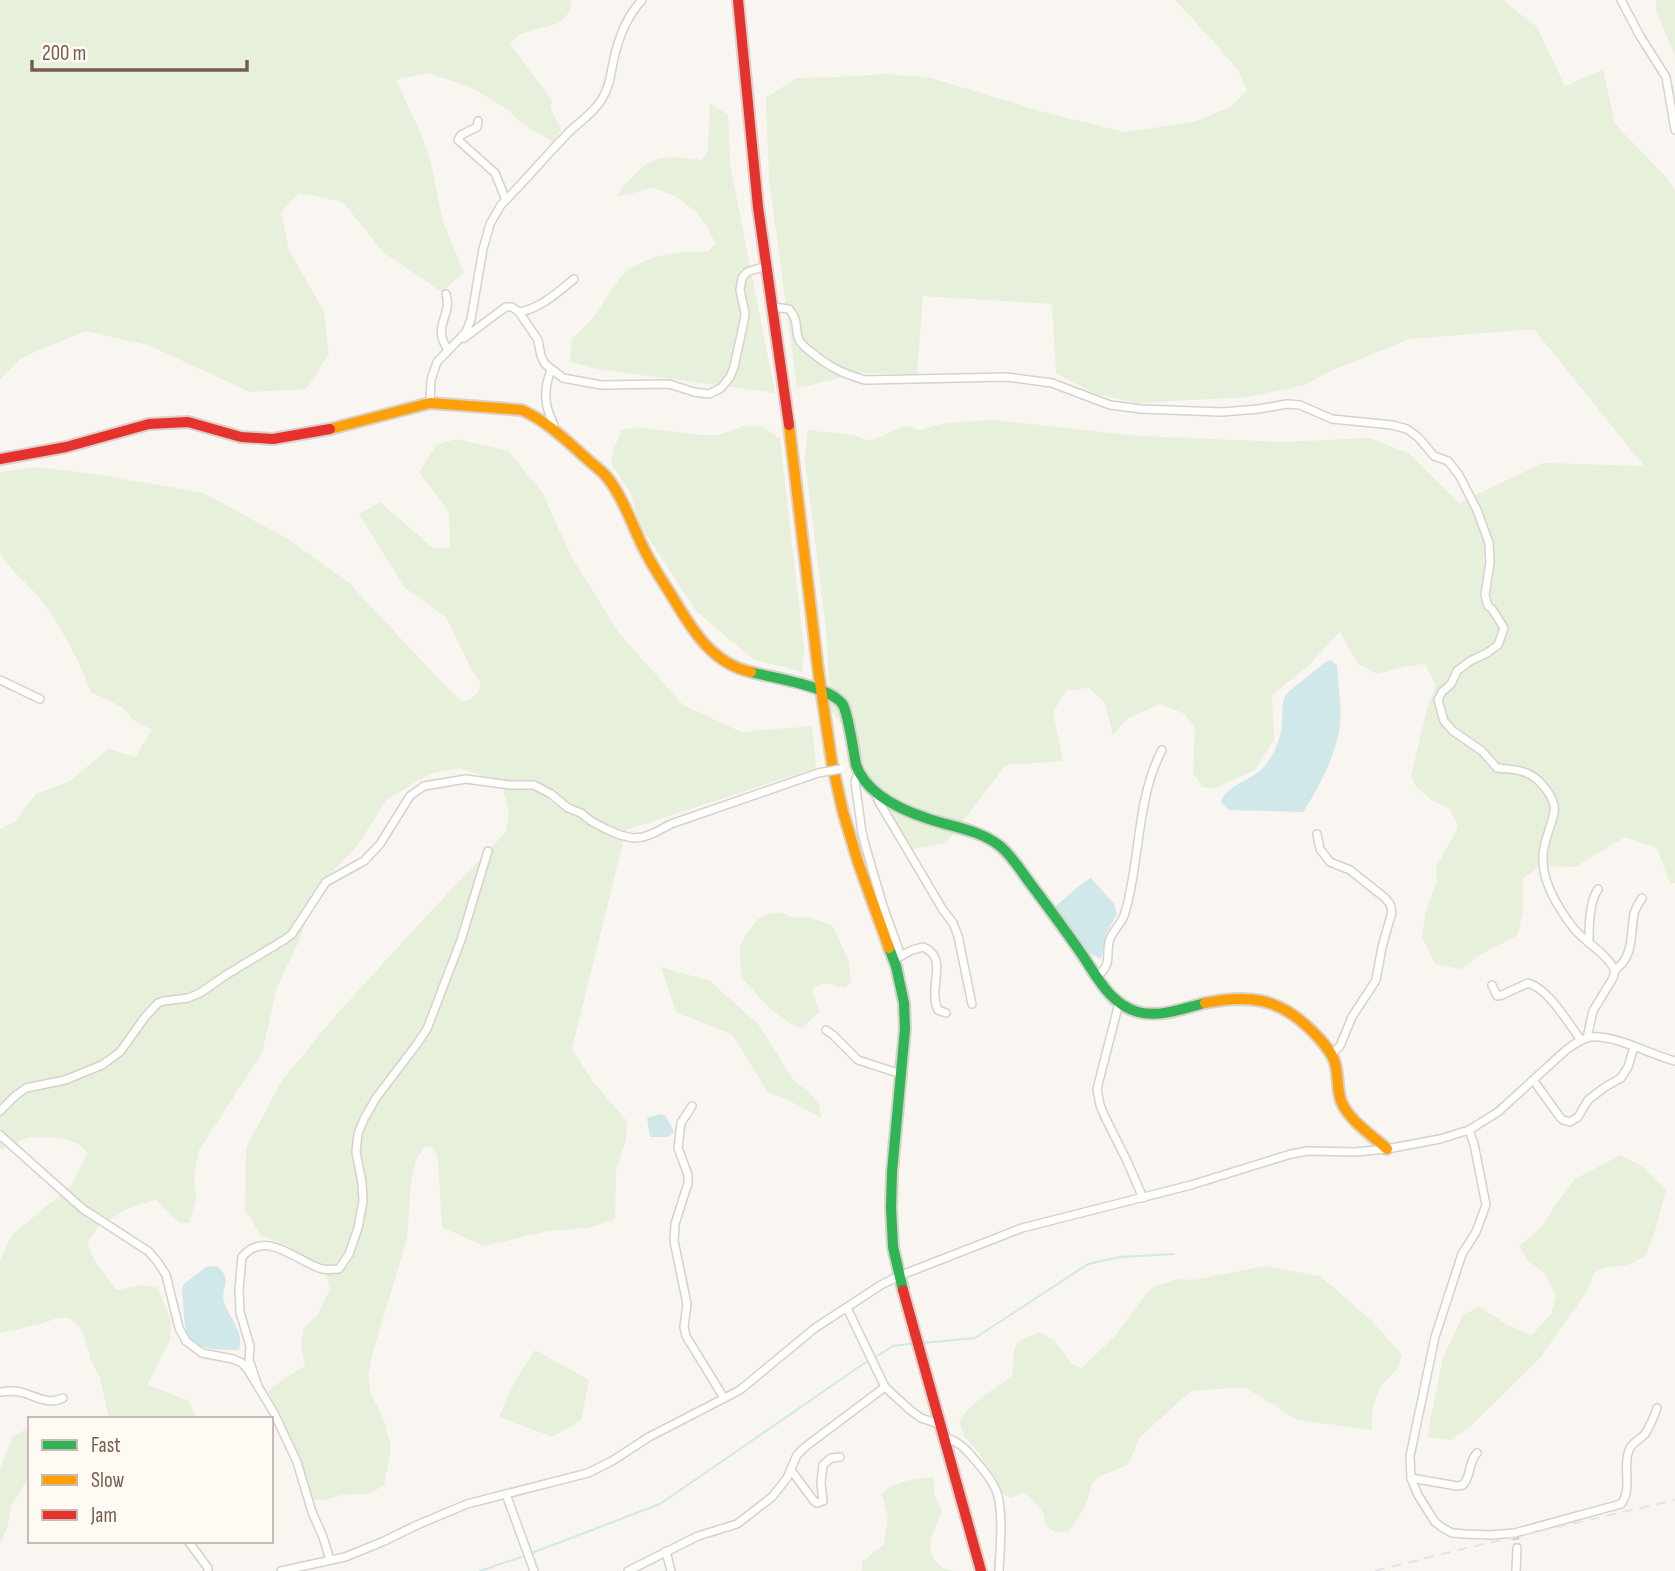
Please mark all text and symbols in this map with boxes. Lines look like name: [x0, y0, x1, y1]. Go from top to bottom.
scale bar: [32, 28, 247, 72]
text: 200 m: [42, 41, 86, 66]
legend: [28, 1417, 273, 1543]
text: Fast: [91, 1433, 121, 1458]
text: Slow: [91, 1468, 125, 1493]
text: Jam: [90, 1503, 117, 1528]

